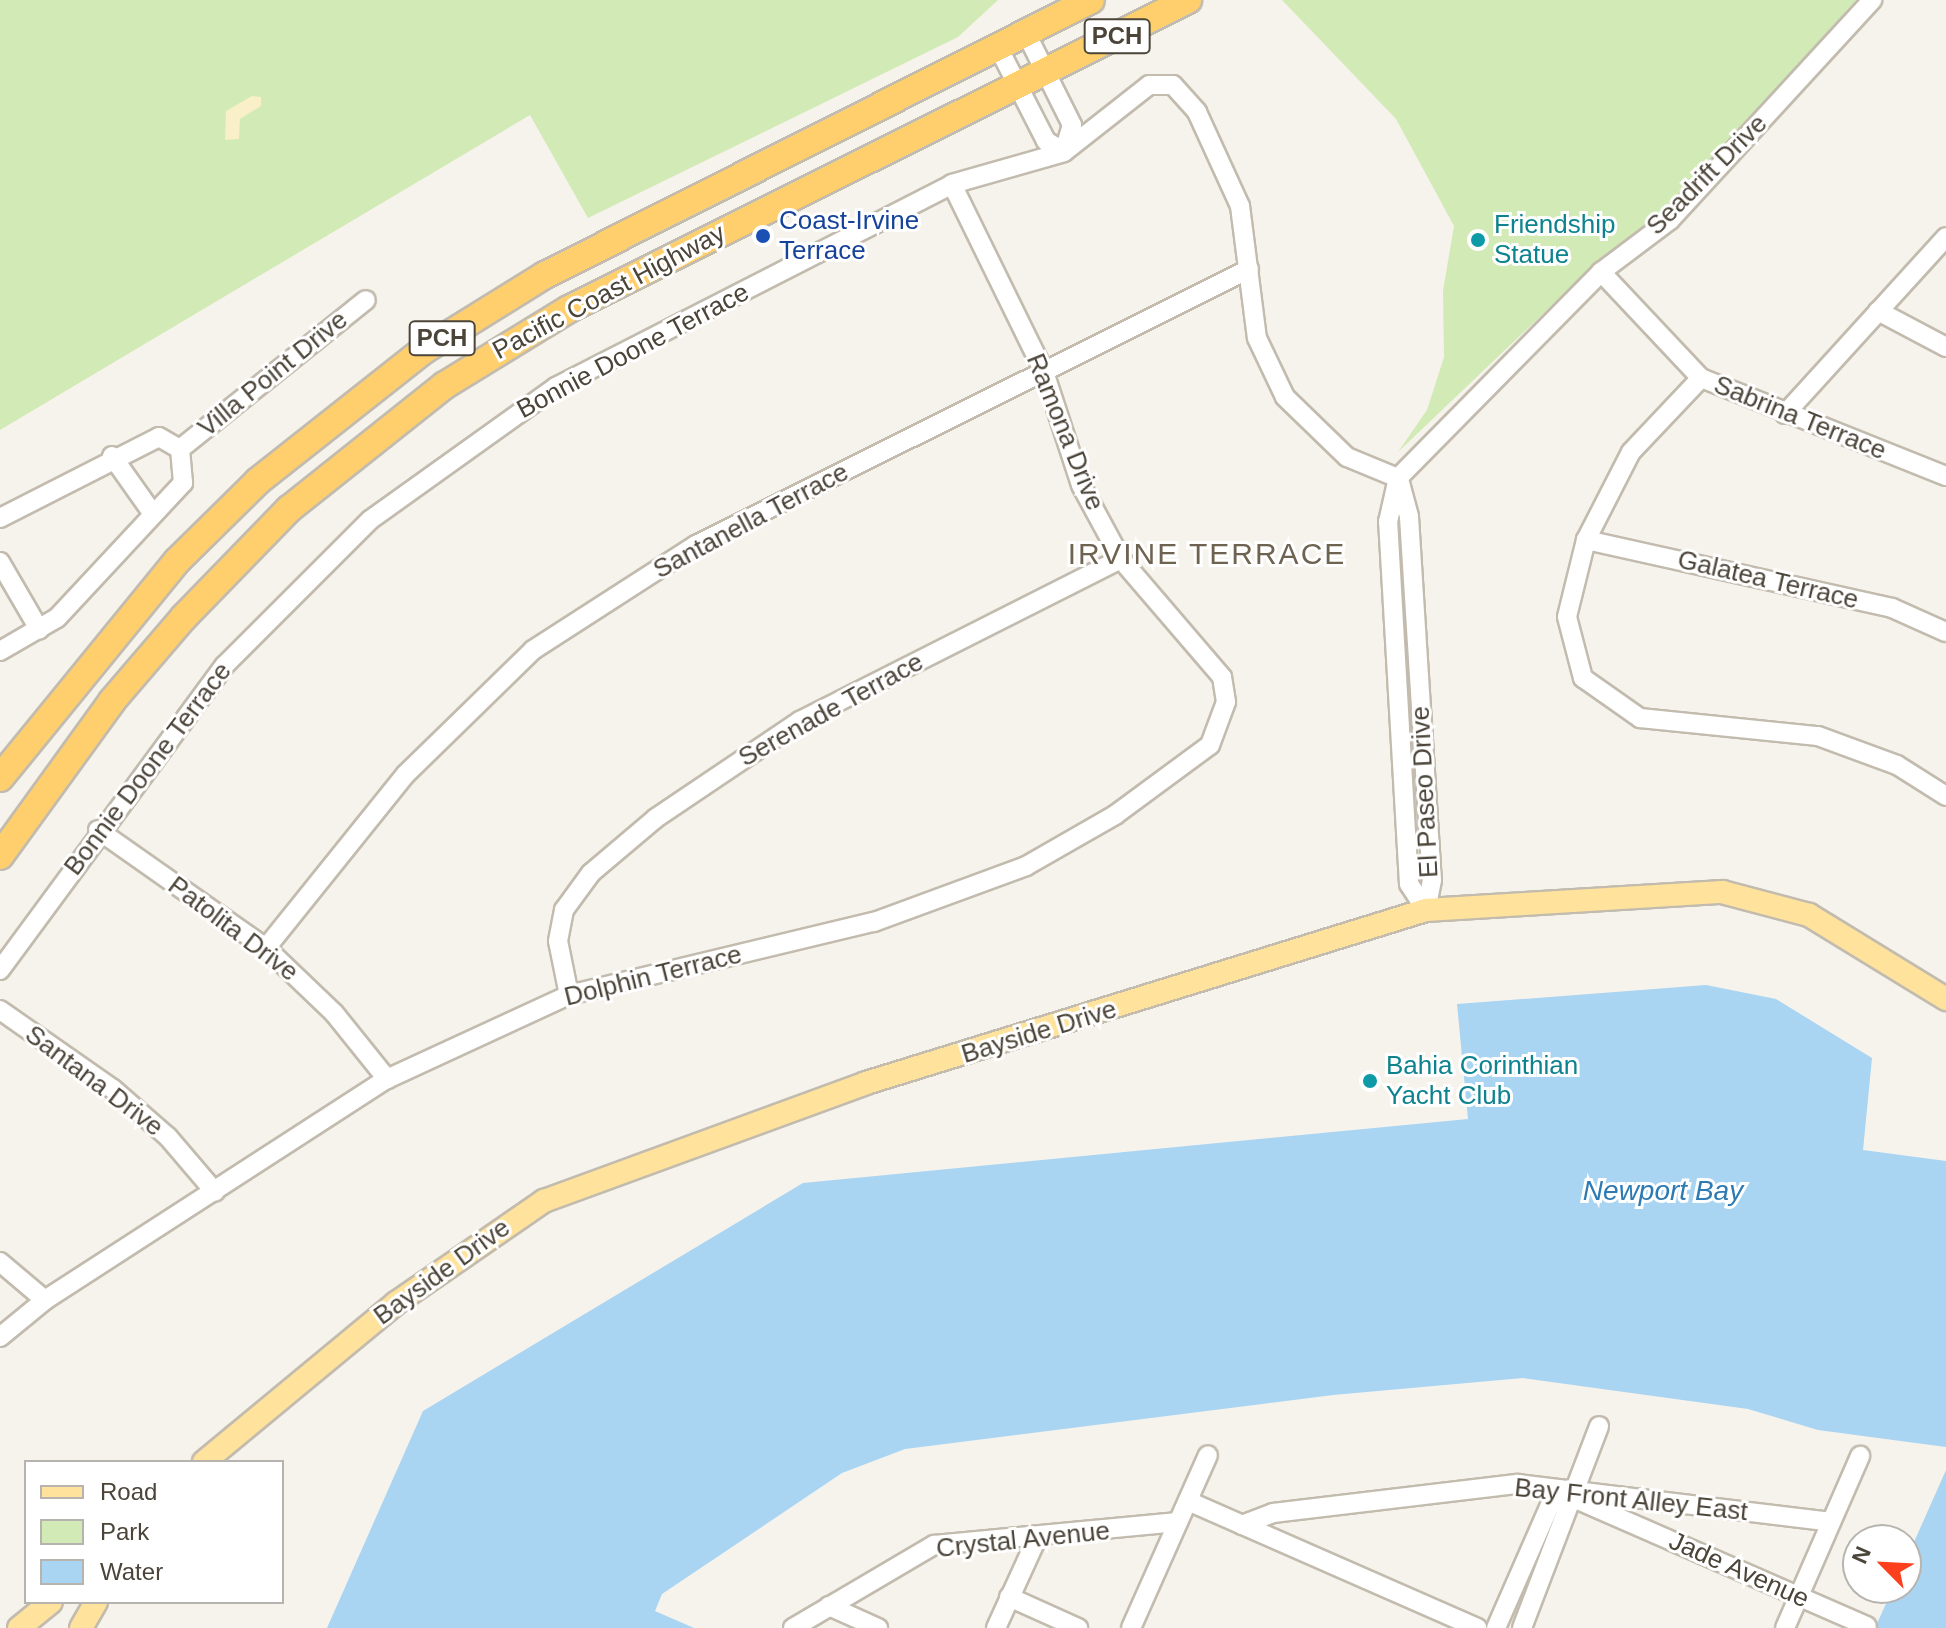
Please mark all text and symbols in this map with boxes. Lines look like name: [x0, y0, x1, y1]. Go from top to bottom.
road number: PCH: [1083, 16, 1151, 56]
street label: Seadrift Drive: [1640, 108, 1774, 242]
place label: Coast-Irvine Terrace: [779, 205, 919, 266]
place label: Friendship Statue: [1494, 209, 1615, 270]
street label: Pacific Coast Highway: [487, 218, 731, 366]
marker: Coast-Irvine Terrace: [754, 227, 772, 245]
marker: Friendship Statue: [1469, 231, 1487, 249]
street label: Bonnie Doone Terrace: [511, 276, 755, 426]
street label: Villa Point Drive: [192, 304, 354, 444]
road number: PCH: [408, 318, 476, 358]
street label: Ramona Drive: [1019, 349, 1111, 515]
street label: Sabrina Terrace: [1709, 369, 1891, 467]
street label: Santanella Terrace: [648, 456, 854, 586]
district label: IRVINE TERRACE: [1067, 536, 1347, 572]
street label: Galatea Terrace: [1674, 544, 1862, 616]
street label: Serenade Terrace: [733, 646, 929, 774]
street label: Bonnie Doone Terrace: [58, 656, 238, 882]
street label: El Paseo Drive: [1405, 705, 1445, 879]
street label: Patolita Drive: [162, 870, 304, 988]
street label: Dolphin Terrace: [561, 939, 745, 1013]
street label: Bayside Drive: [958, 994, 1120, 1070]
street label: Santana Drive: [19, 1019, 169, 1143]
place label: Bahia Corinthian Yacht Club: [1386, 1050, 1578, 1112]
marker: Bahia Corinthian Yacht Club: [1361, 1072, 1379, 1090]
water label: Newport Bay: [1583, 1174, 1743, 1208]
street label: Bayside Drive: [368, 1212, 516, 1332]
legend: [24, 1460, 284, 1604]
street label: Bay Front Alley East: [1512, 1472, 1750, 1528]
text: Road: [100, 1478, 157, 1505]
street label: Crystal Avenue: [934, 1515, 1112, 1565]
text: Park: [100, 1518, 149, 1545]
north arrow: [1842, 1524, 1922, 1604]
street label: Jade Avenue: [1664, 1525, 1814, 1615]
text: N: [1847, 1543, 1876, 1567]
text: Water: [100, 1558, 163, 1585]

